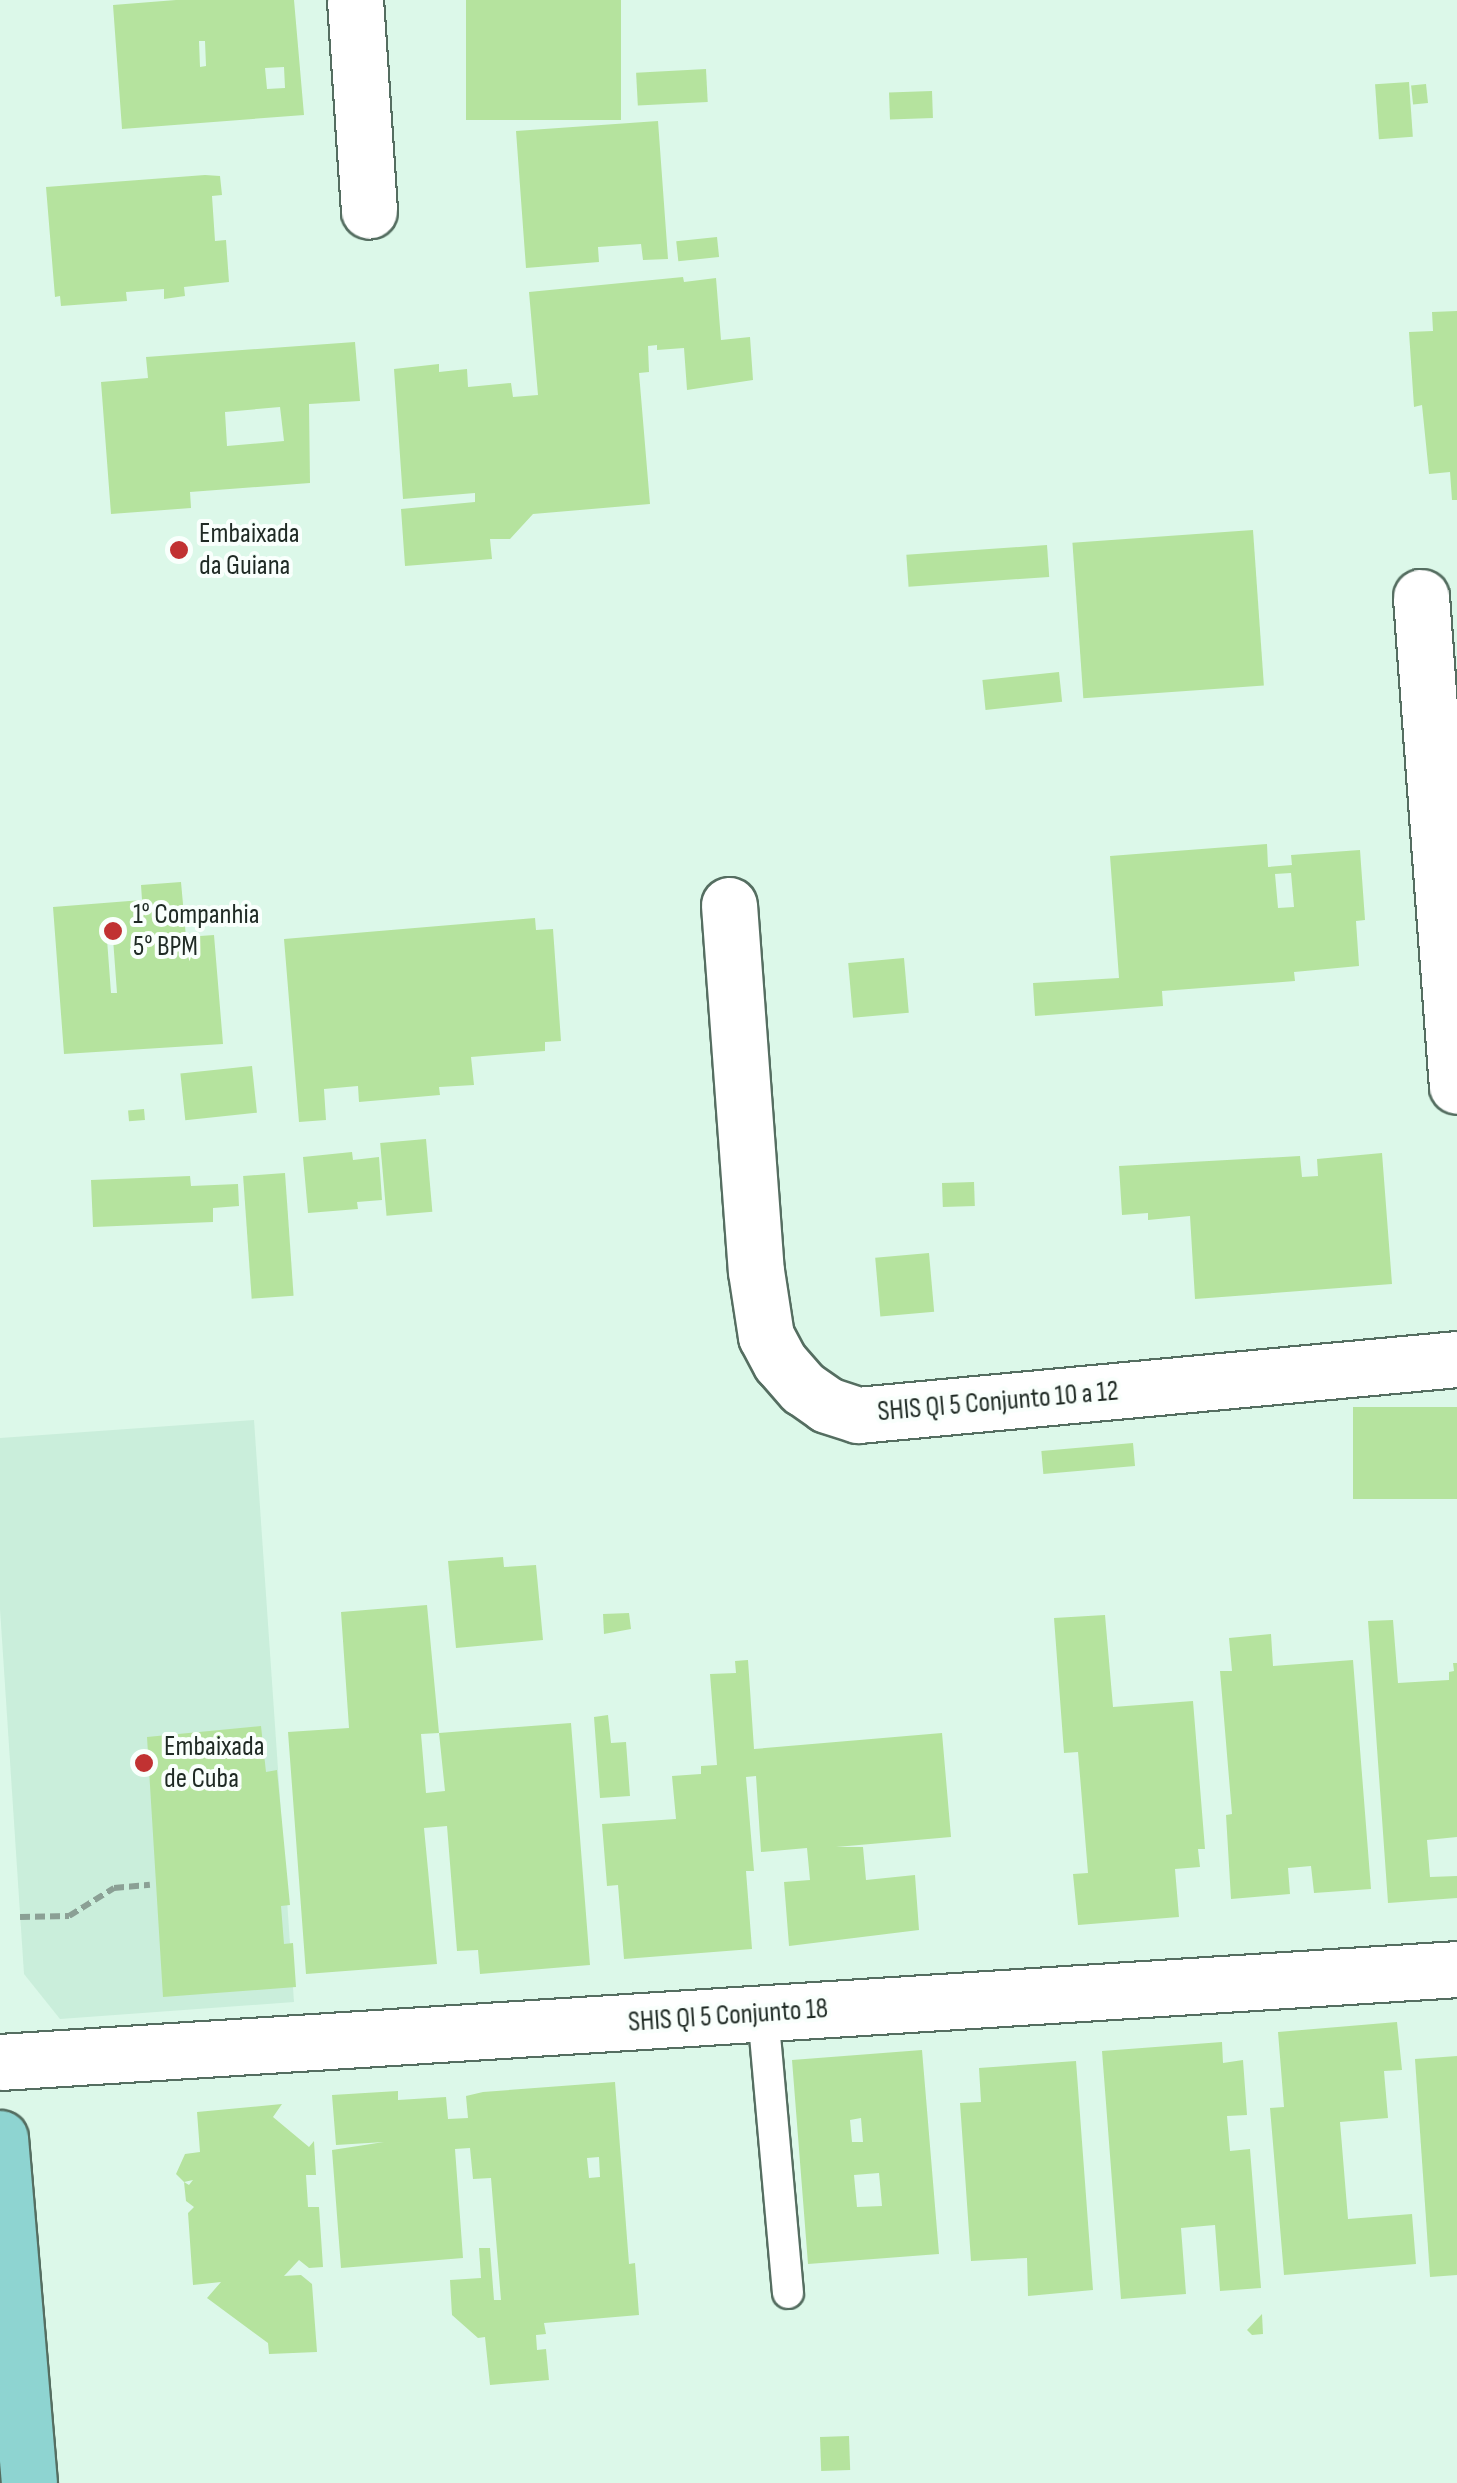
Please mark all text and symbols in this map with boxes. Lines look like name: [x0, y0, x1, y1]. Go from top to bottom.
place label: Embaixada da Guiana: [199, 517, 300, 583]
marker: Embaixada da Guiana: [168, 539, 190, 561]
place label: 1° Companhia 5° BPM: [133, 898, 260, 964]
marker: 1° Companhia 5° BPM: [102, 920, 124, 942]
street label: SHIS QI 5 Conjunto 10 a 12: [876, 1375, 1120, 1429]
place label: Embaixada de Cuba: [164, 1730, 265, 1796]
marker: Embaixada de Cuba: [133, 1752, 155, 1774]
street label: SHIS QI 5 Conjunto 18: [627, 1992, 829, 2040]

